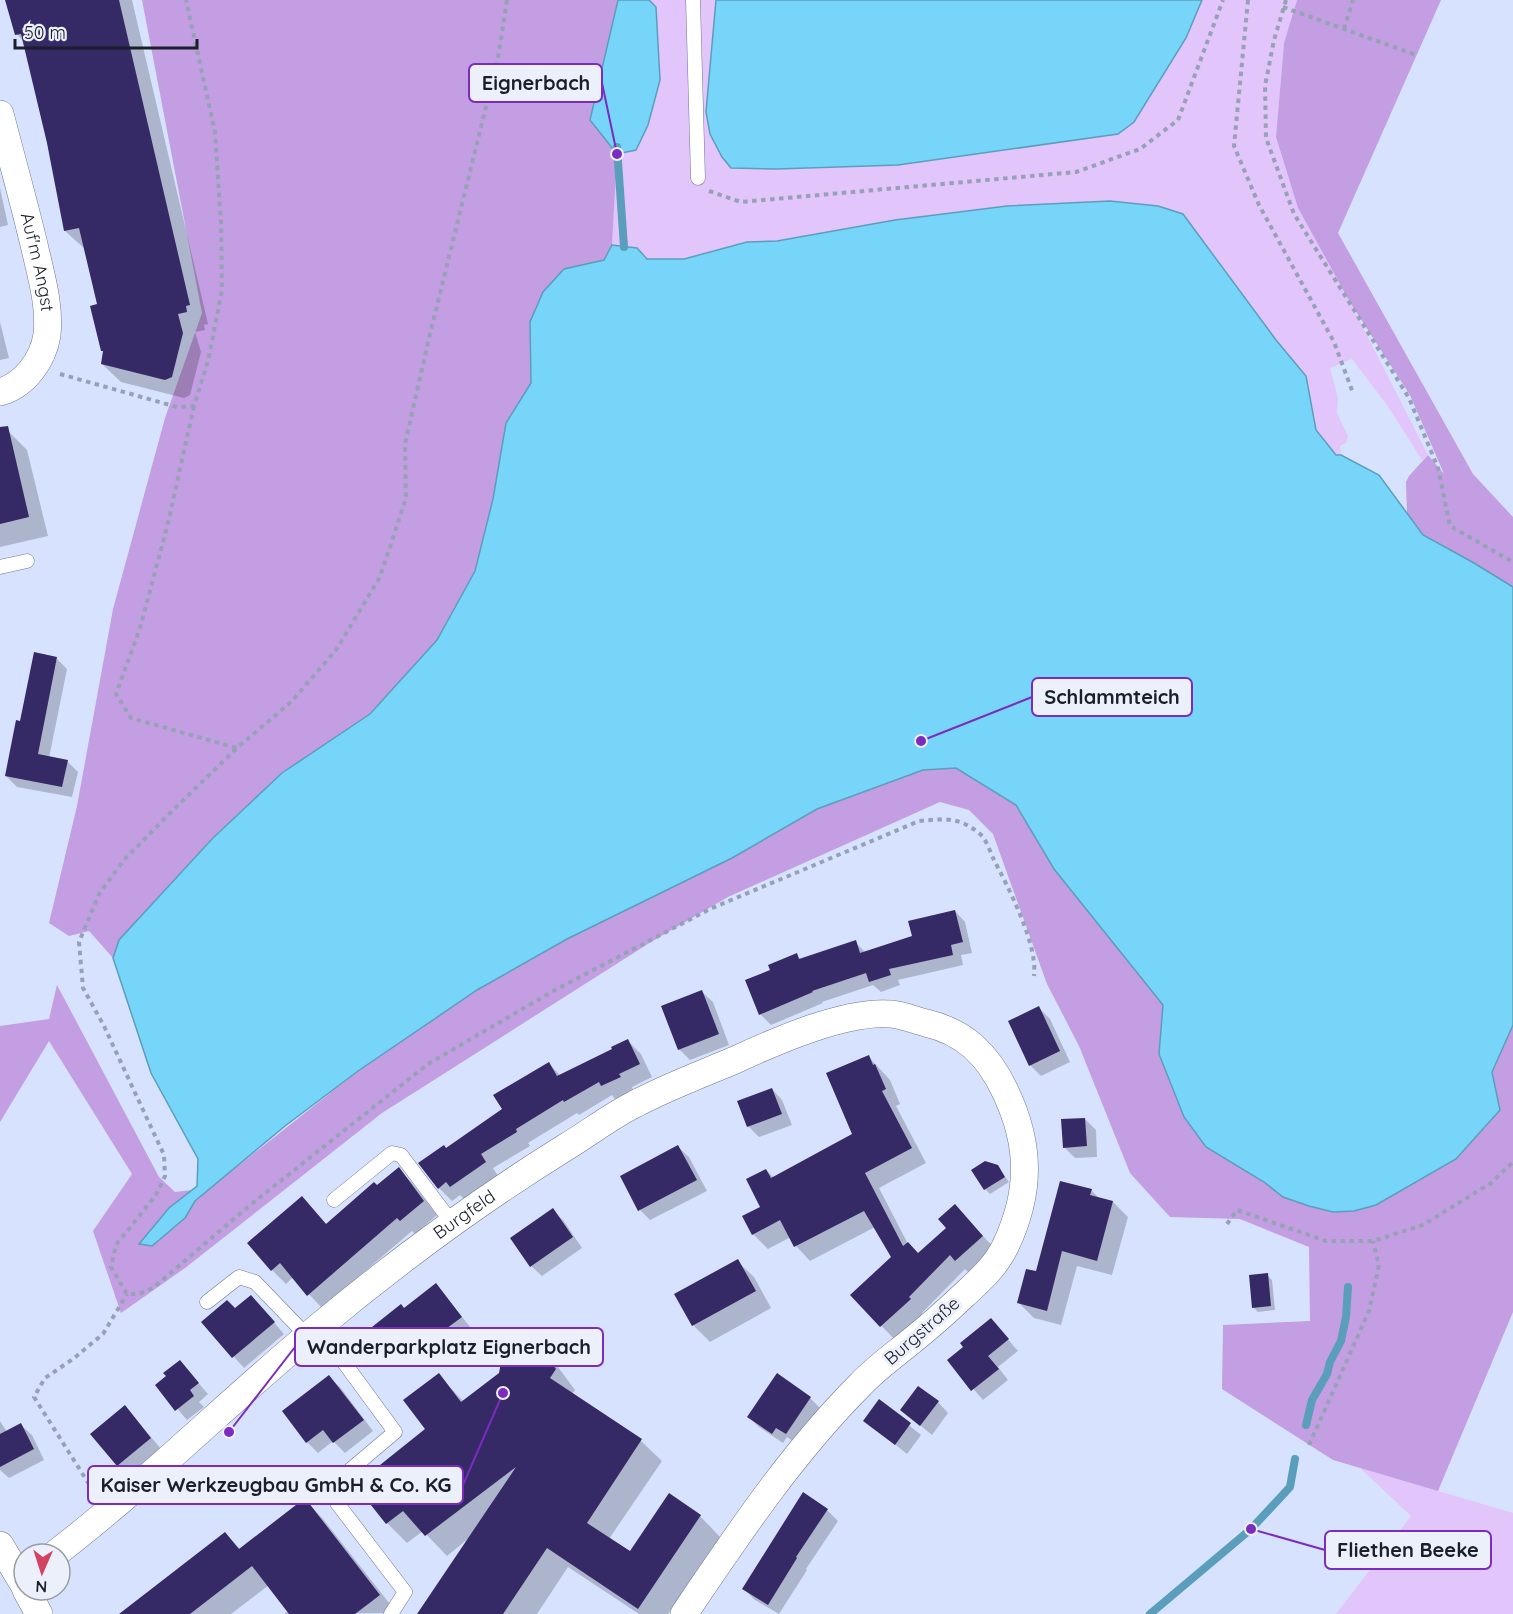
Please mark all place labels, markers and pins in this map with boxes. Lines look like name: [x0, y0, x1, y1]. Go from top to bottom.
callout: Eignerbach: [469, 64, 602, 102]
callout: Schlammteich: [1032, 678, 1192, 716]
callout: Wanderparkplatz Eignerbach: [295, 1328, 603, 1366]
callout: Kaiser Werkzeugbau GmbH & Co. KG: [88, 1466, 463, 1504]
callout: Fliethen Beeke: [1325, 1531, 1491, 1569]

